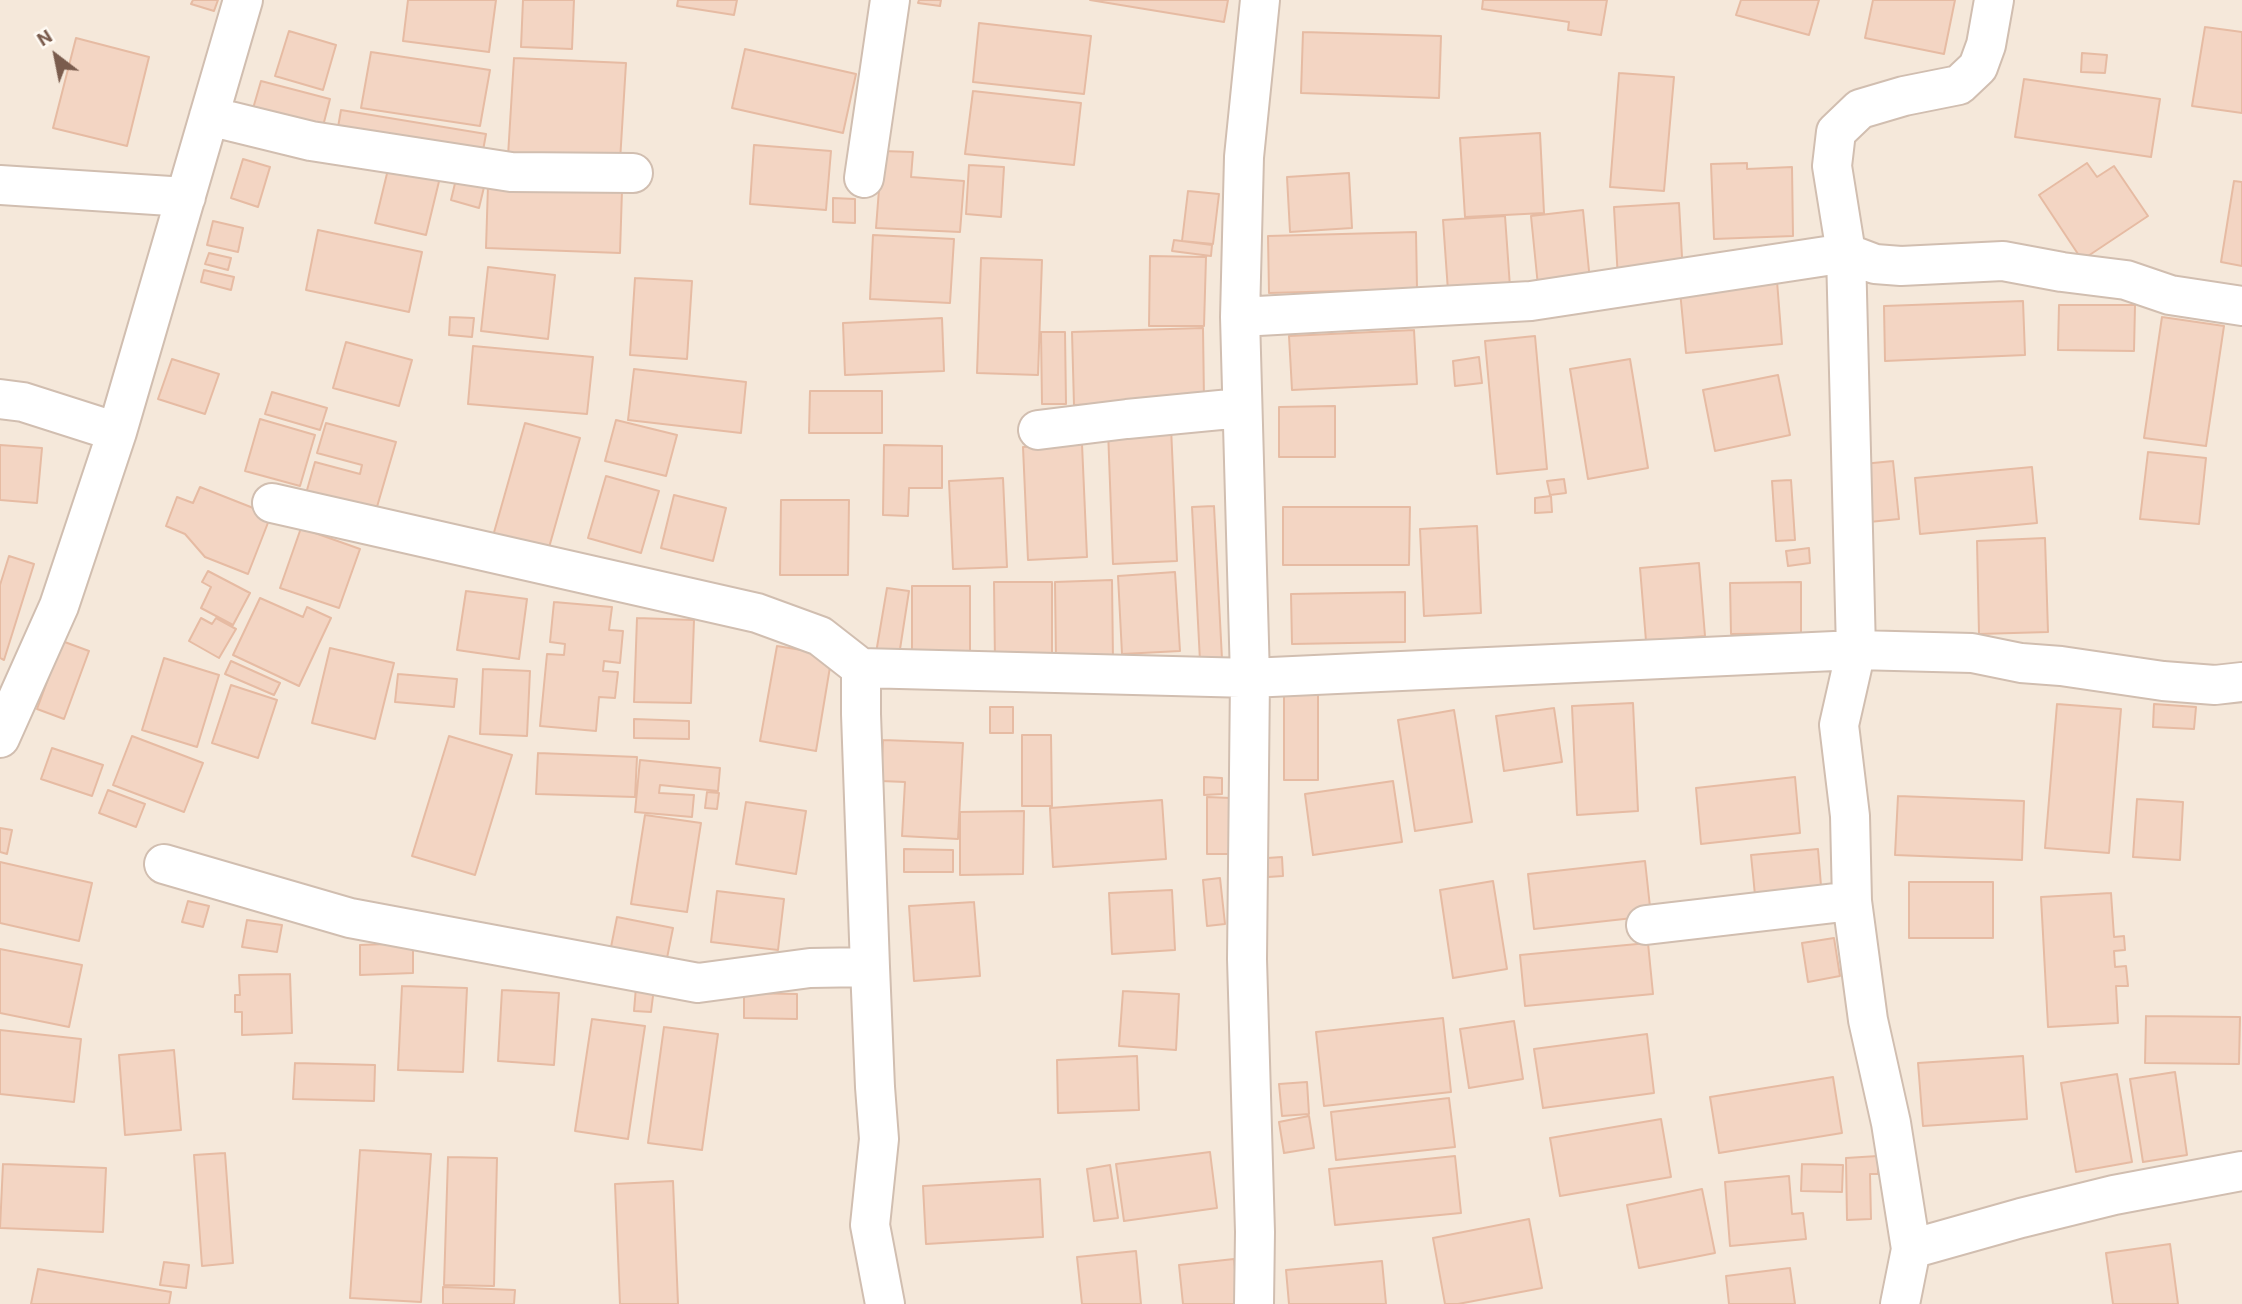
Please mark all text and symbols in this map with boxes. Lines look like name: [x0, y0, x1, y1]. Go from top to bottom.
north arrow: [21, 21, 91, 91]
text: N: [33, 24, 56, 51]

